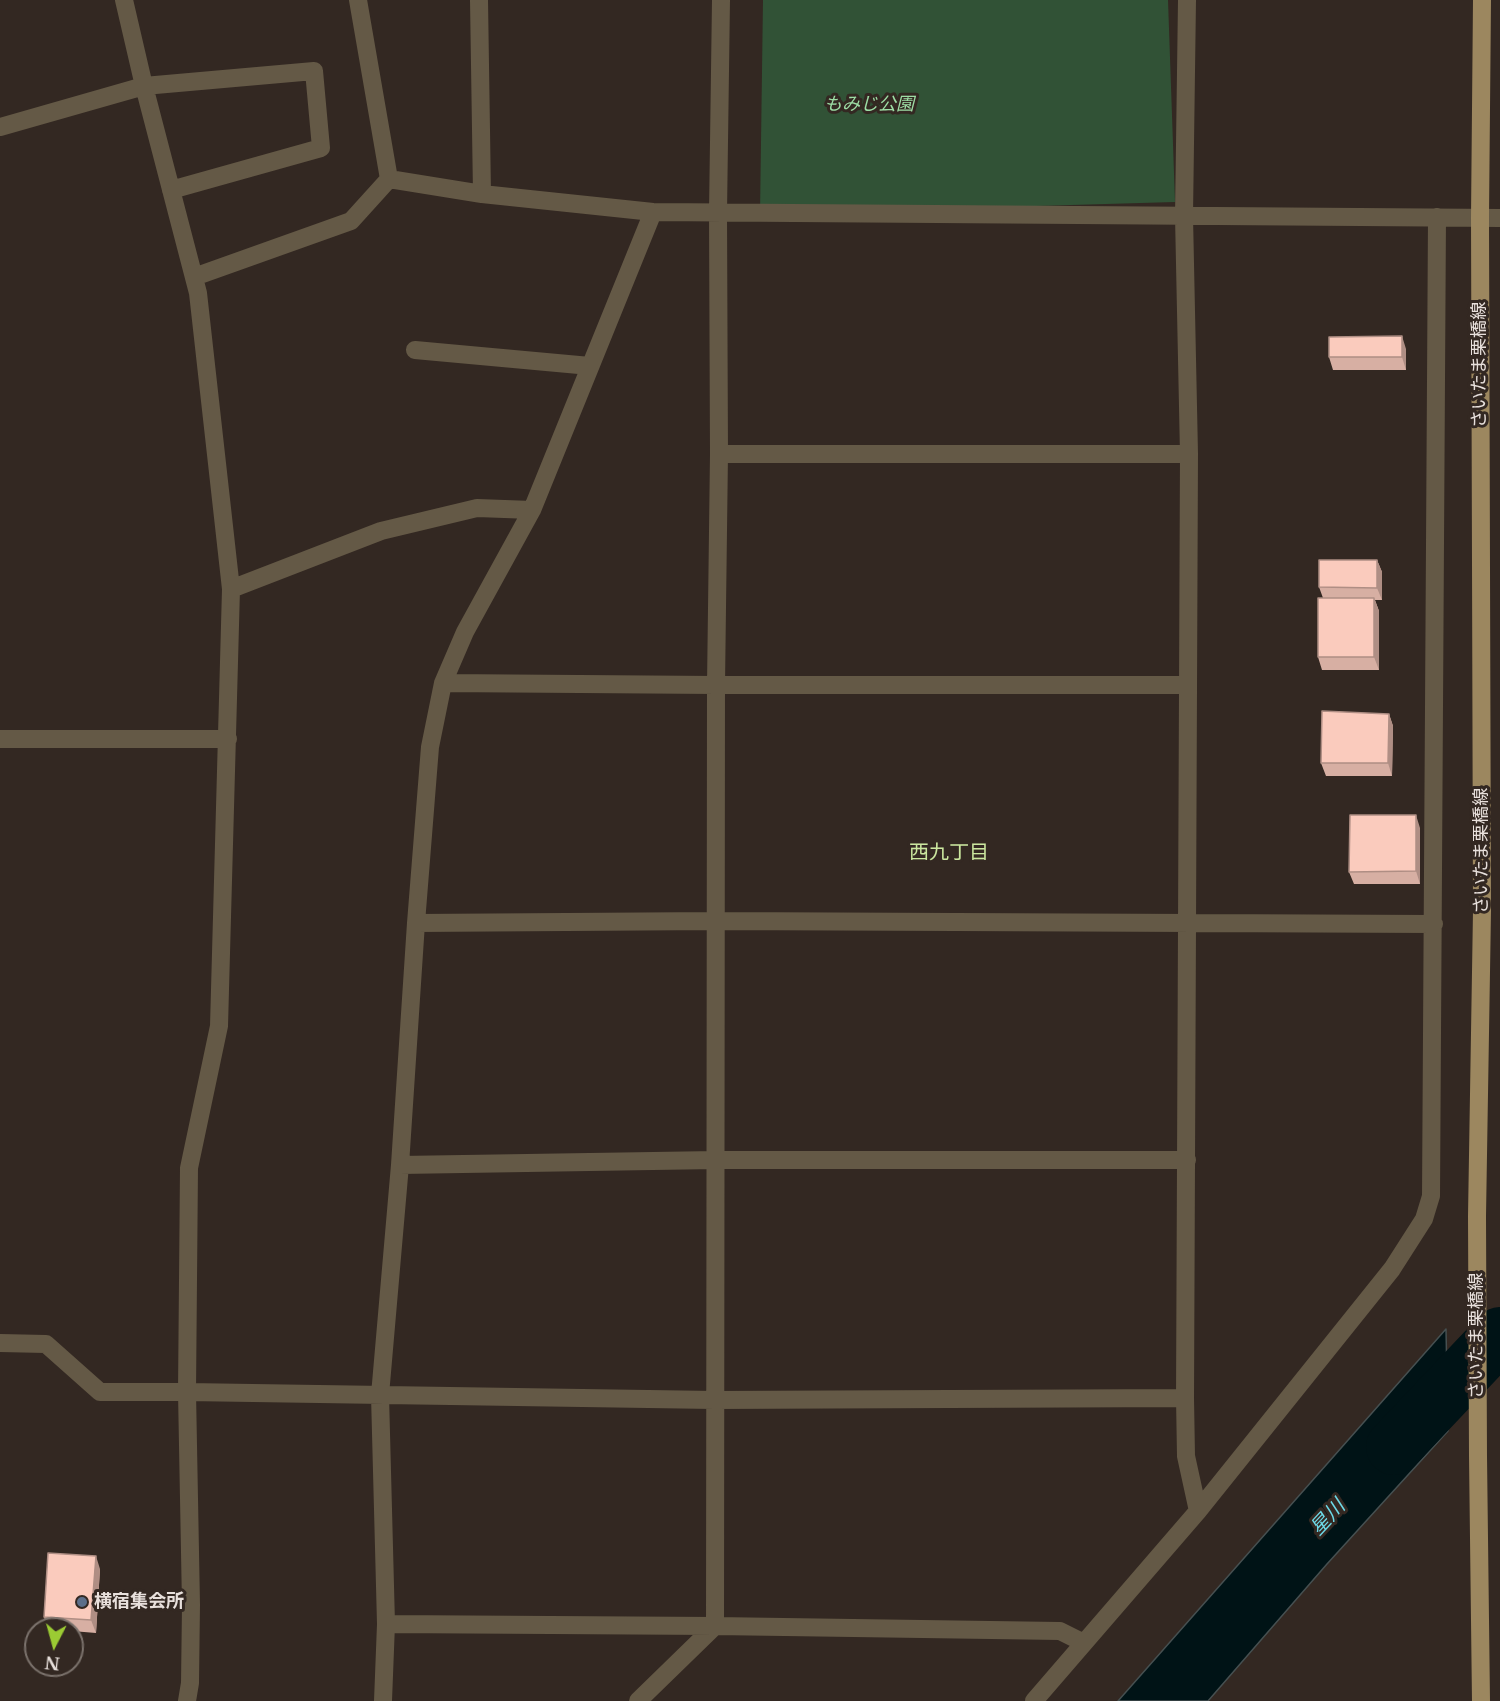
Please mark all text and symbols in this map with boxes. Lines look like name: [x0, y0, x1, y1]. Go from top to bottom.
park label: もみじ公園: [824, 94, 914, 116]
street label: さいたま栗橋線: [1469, 302, 1491, 428]
street label: さいたま栗橋線: [1471, 788, 1493, 914]
district label: 西九丁目: [909, 841, 989, 865]
street label: さいたま栗橋線: [1466, 1273, 1488, 1399]
water label: 星川: [1306, 1495, 1350, 1541]
place label: 横宿集会所: [94, 1591, 184, 1613]
marker: 横宿集会所: [75, 1595, 89, 1609]
north arrow: [24, 1617, 84, 1677]
text: N: [44, 1652, 61, 1674]

